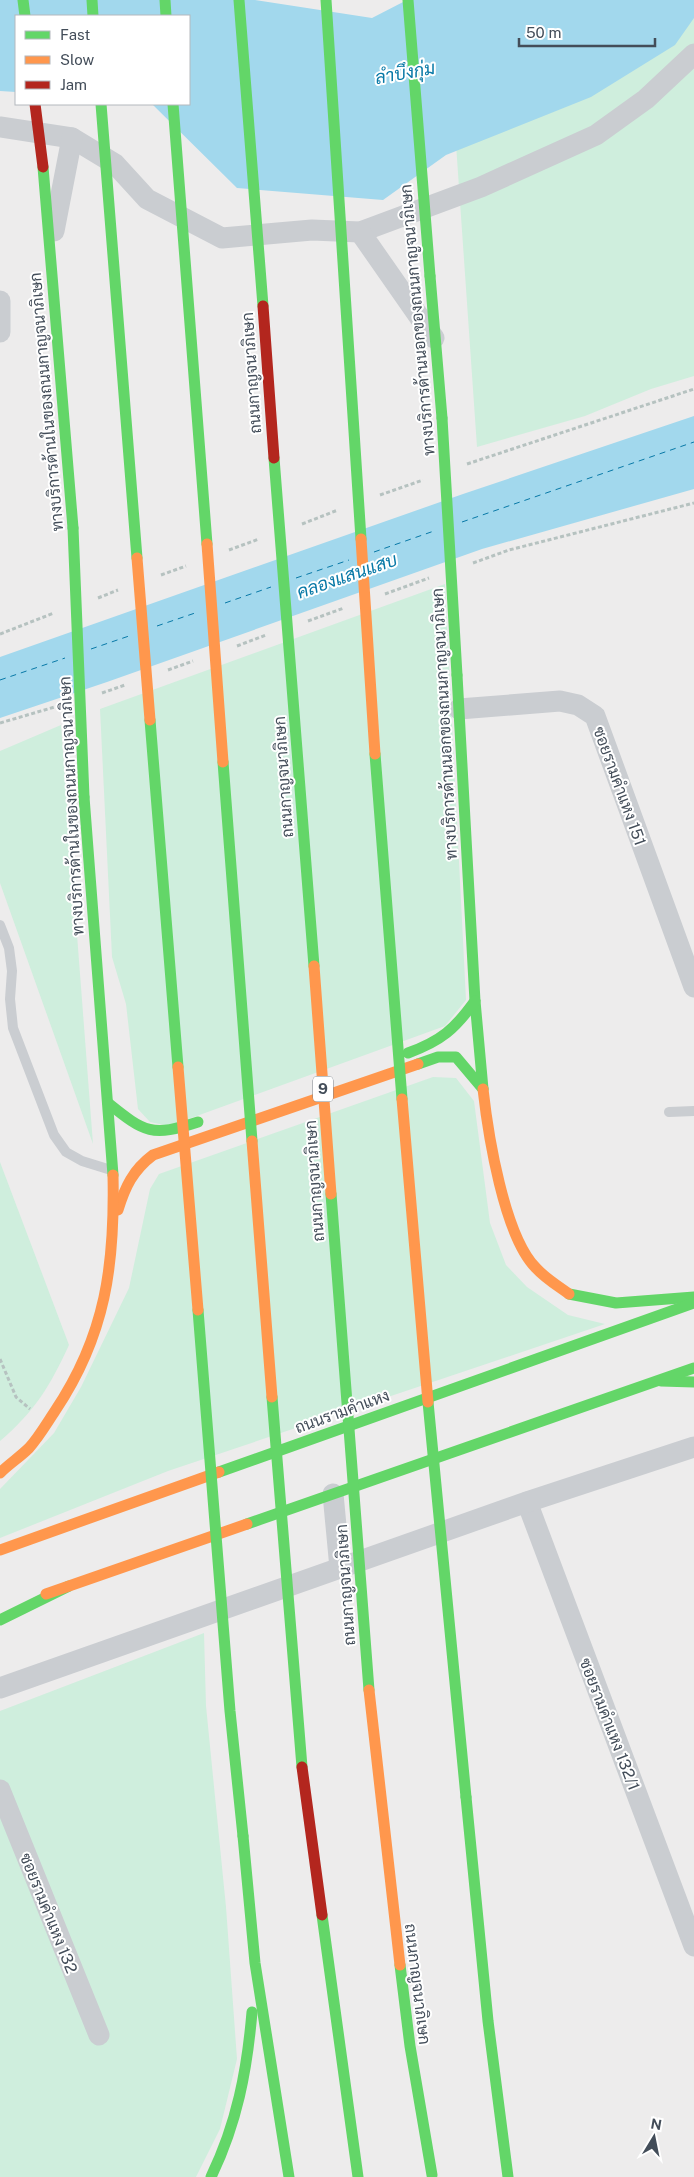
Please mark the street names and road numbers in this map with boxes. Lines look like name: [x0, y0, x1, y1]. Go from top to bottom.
street label: ทางบริการด้านนอกของถนนกาญจนาภิเษก: [395, 183, 439, 457]
street label: ทางบริการด้านในของถนนกาญจนาภิเษก: [24, 272, 67, 532]
street label: ถนนกาญจนาภิเษก: [238, 312, 265, 434]
street label: ทางบริการด้านนอกของถนนกาญจนาภิเษก: [427, 587, 461, 861]
street label: ทางบริการด้านในของถนนกาญจนาภิเษก: [53, 676, 88, 936]
street label: ถนนกาญจนาภิเษก: [270, 716, 297, 838]
street label: ซอยรามคำแหง 151: [589, 724, 650, 848]
road number: 9: [313, 1076, 333, 1102]
street label: ถนนกาญจนาภิเษก: [301, 1120, 328, 1242]
street label: ถนนรามคำแหง: [292, 1386, 392, 1437]
street label: ถนนกาญจนาภิเษก: [332, 1524, 359, 1646]
street label: ซอยรามคำแหง 132/1: [576, 1655, 643, 1793]
street label: ซอยรามคำแหง 132: [16, 1850, 81, 1976]
street label: ถนนกาญจนาภิเษก: [401, 1923, 434, 2046]

